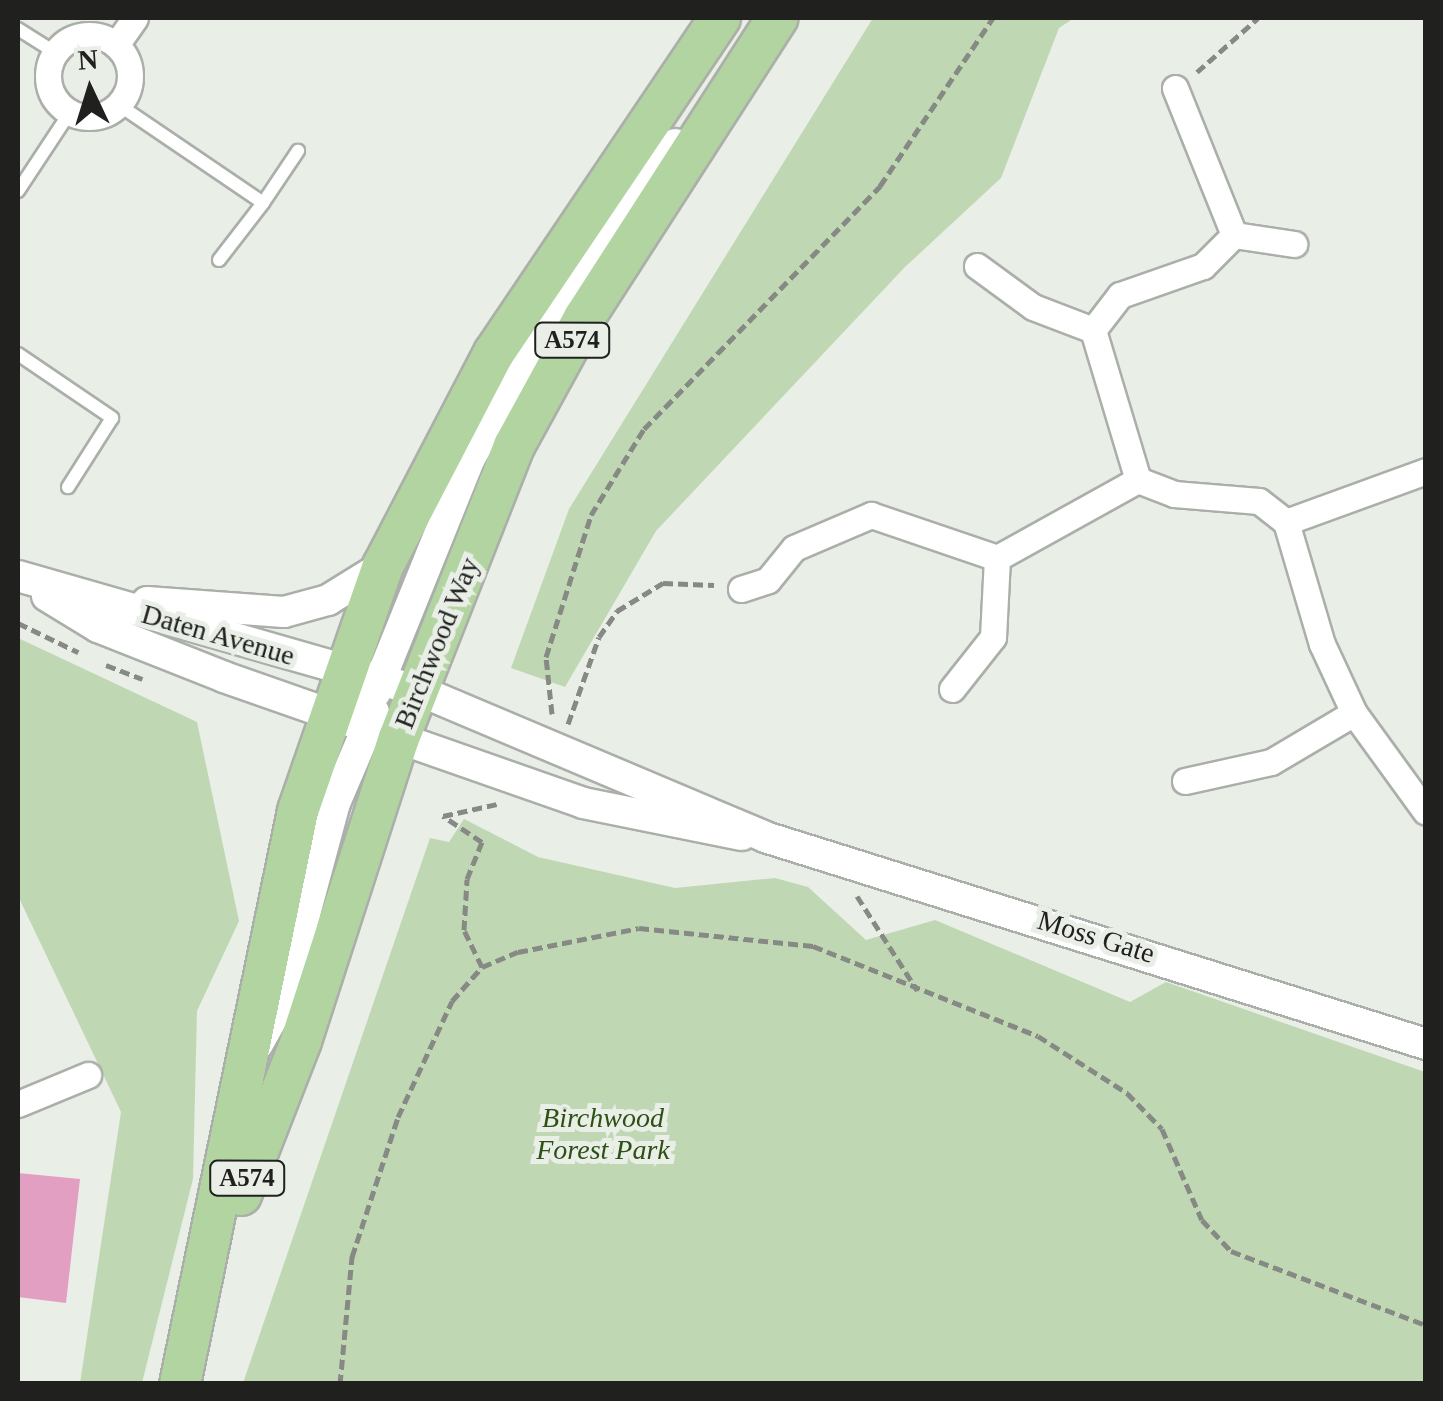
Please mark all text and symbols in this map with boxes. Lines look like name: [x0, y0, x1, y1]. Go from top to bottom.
north arrow: [40, 40, 140, 140]
text: N: [77, 43, 99, 76]
road number: A574: [532, 320, 612, 360]
street label: Birchwood Way: [387, 552, 487, 734]
street label: Daten Avenue: [137, 597, 299, 673]
street label: Moss Gate: [1033, 903, 1159, 971]
park label: Birchwood Forest Park: [536, 1101, 670, 1167]
road number: A574: [207, 1158, 287, 1198]

